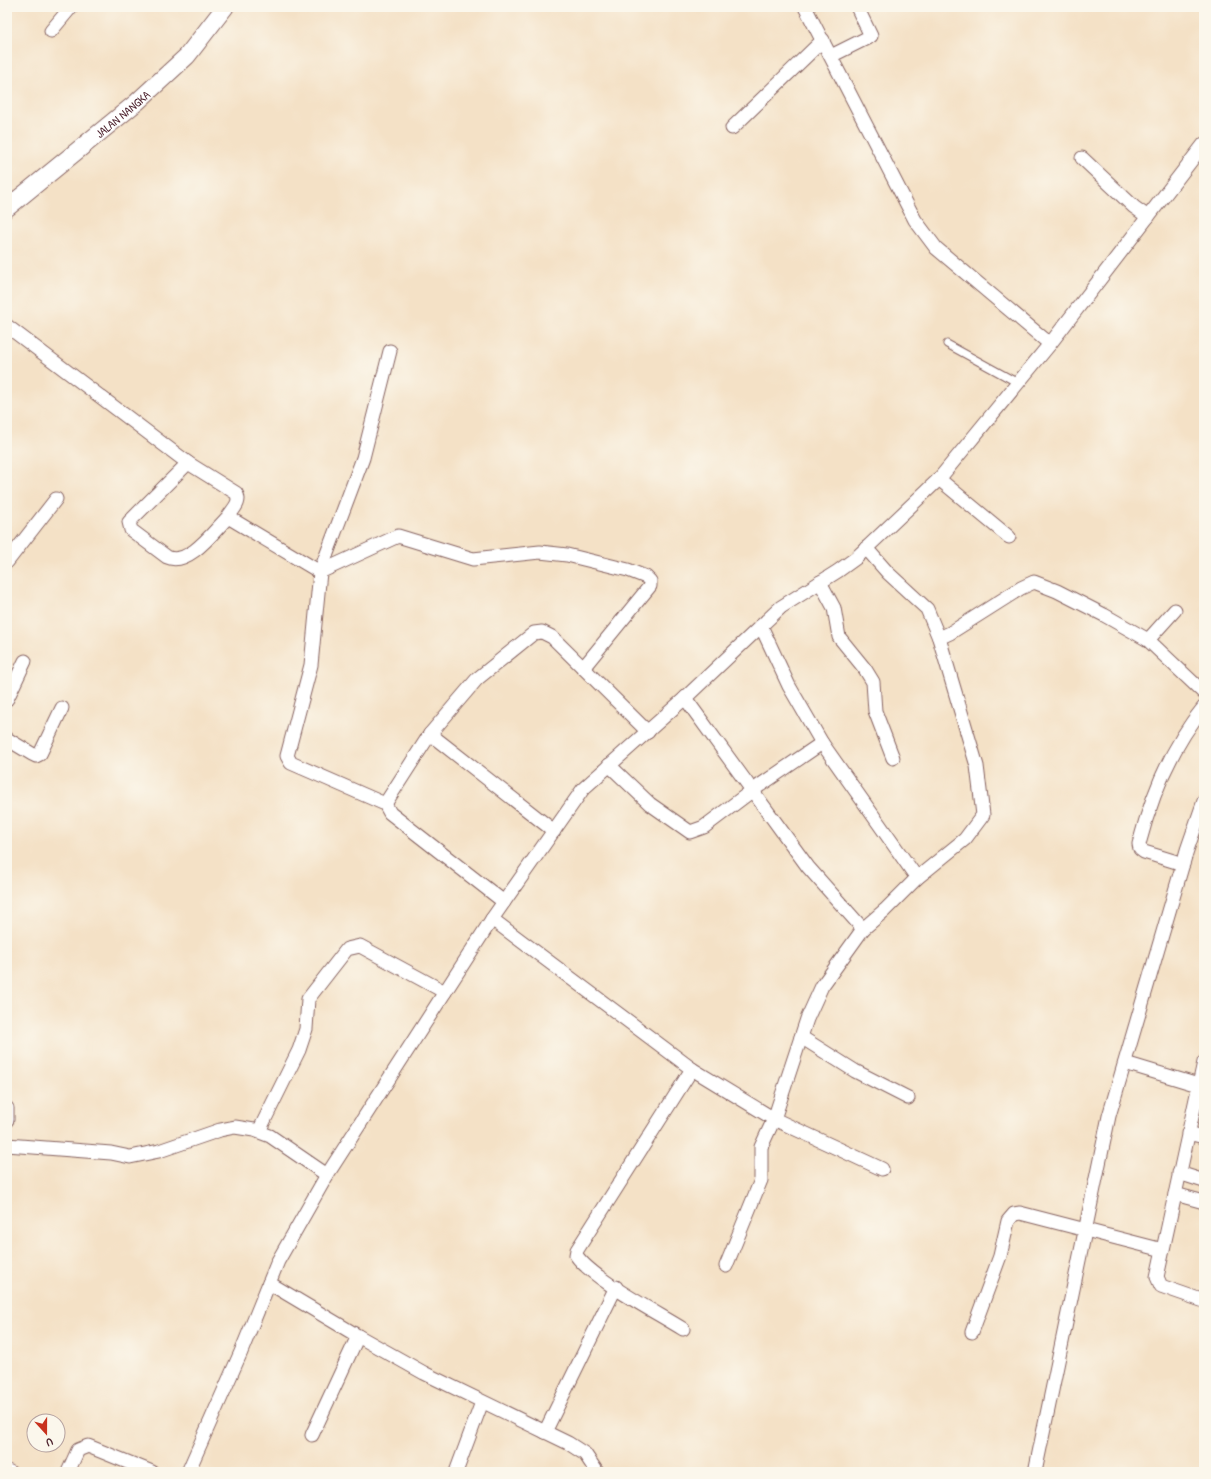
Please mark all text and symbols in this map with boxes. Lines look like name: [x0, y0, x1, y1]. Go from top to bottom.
street label: JALAN NANGKA: [91, 86, 153, 141]
north arrow: [26, 1413, 66, 1453]
text: U: [44, 1435, 55, 1450]

